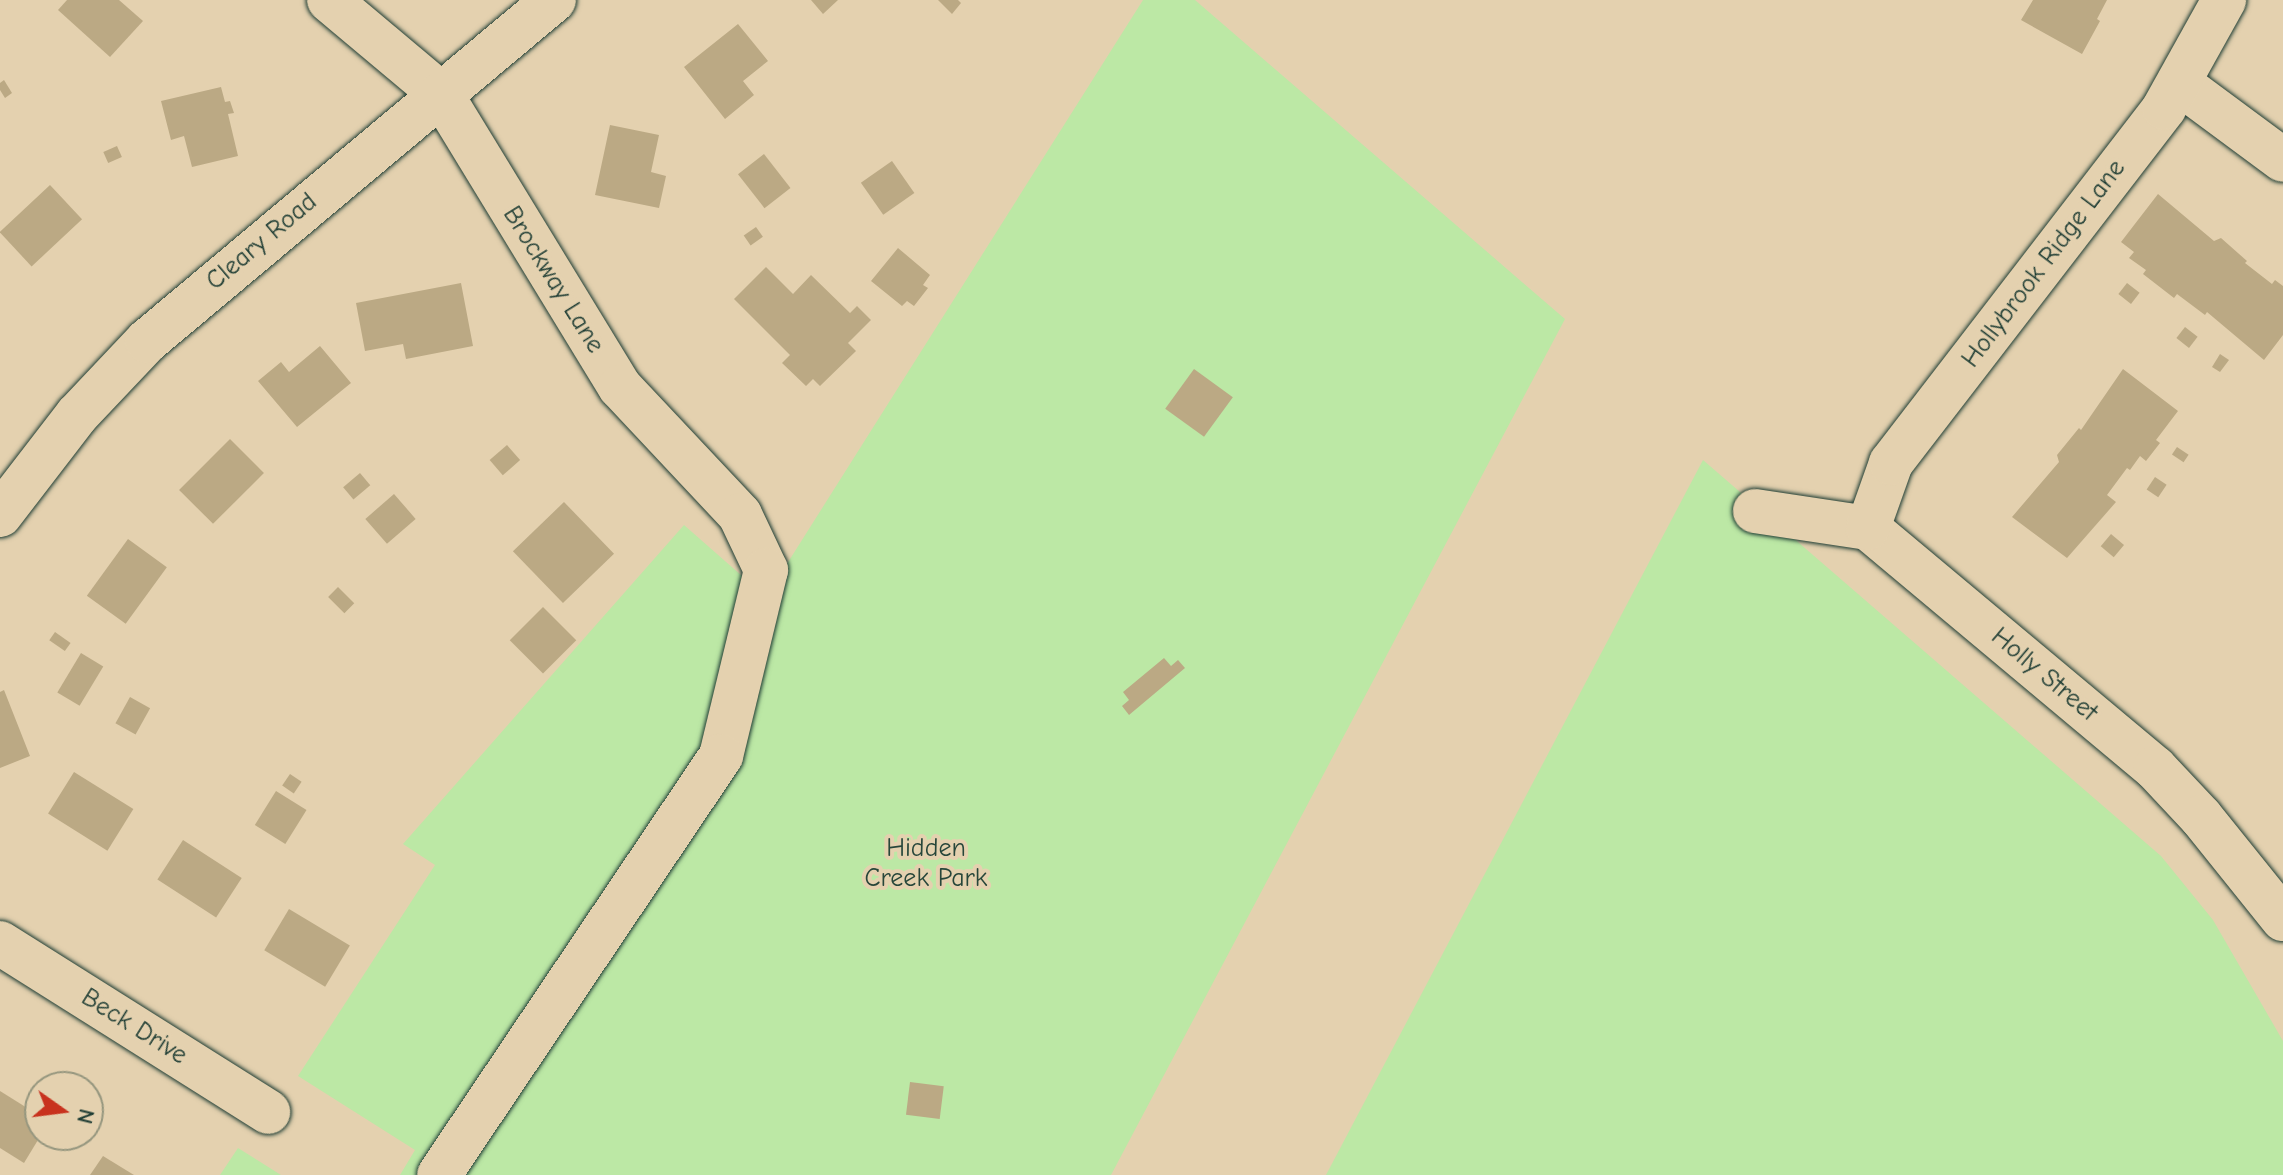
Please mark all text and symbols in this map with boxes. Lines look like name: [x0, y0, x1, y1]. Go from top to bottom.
street label: Hollybrook Ridge Lane: [1956, 154, 2132, 374]
street label: Cleary Road: [200, 187, 324, 297]
street label: Brockway Lane: [496, 201, 610, 359]
street label: Holly Street: [1984, 621, 2104, 729]
park label: Hidden Creek Park: [865, 833, 987, 894]
street label: Beck Drive: [75, 982, 193, 1072]
north arrow: [24, 1071, 104, 1151]
text: N: [71, 1106, 100, 1126]

